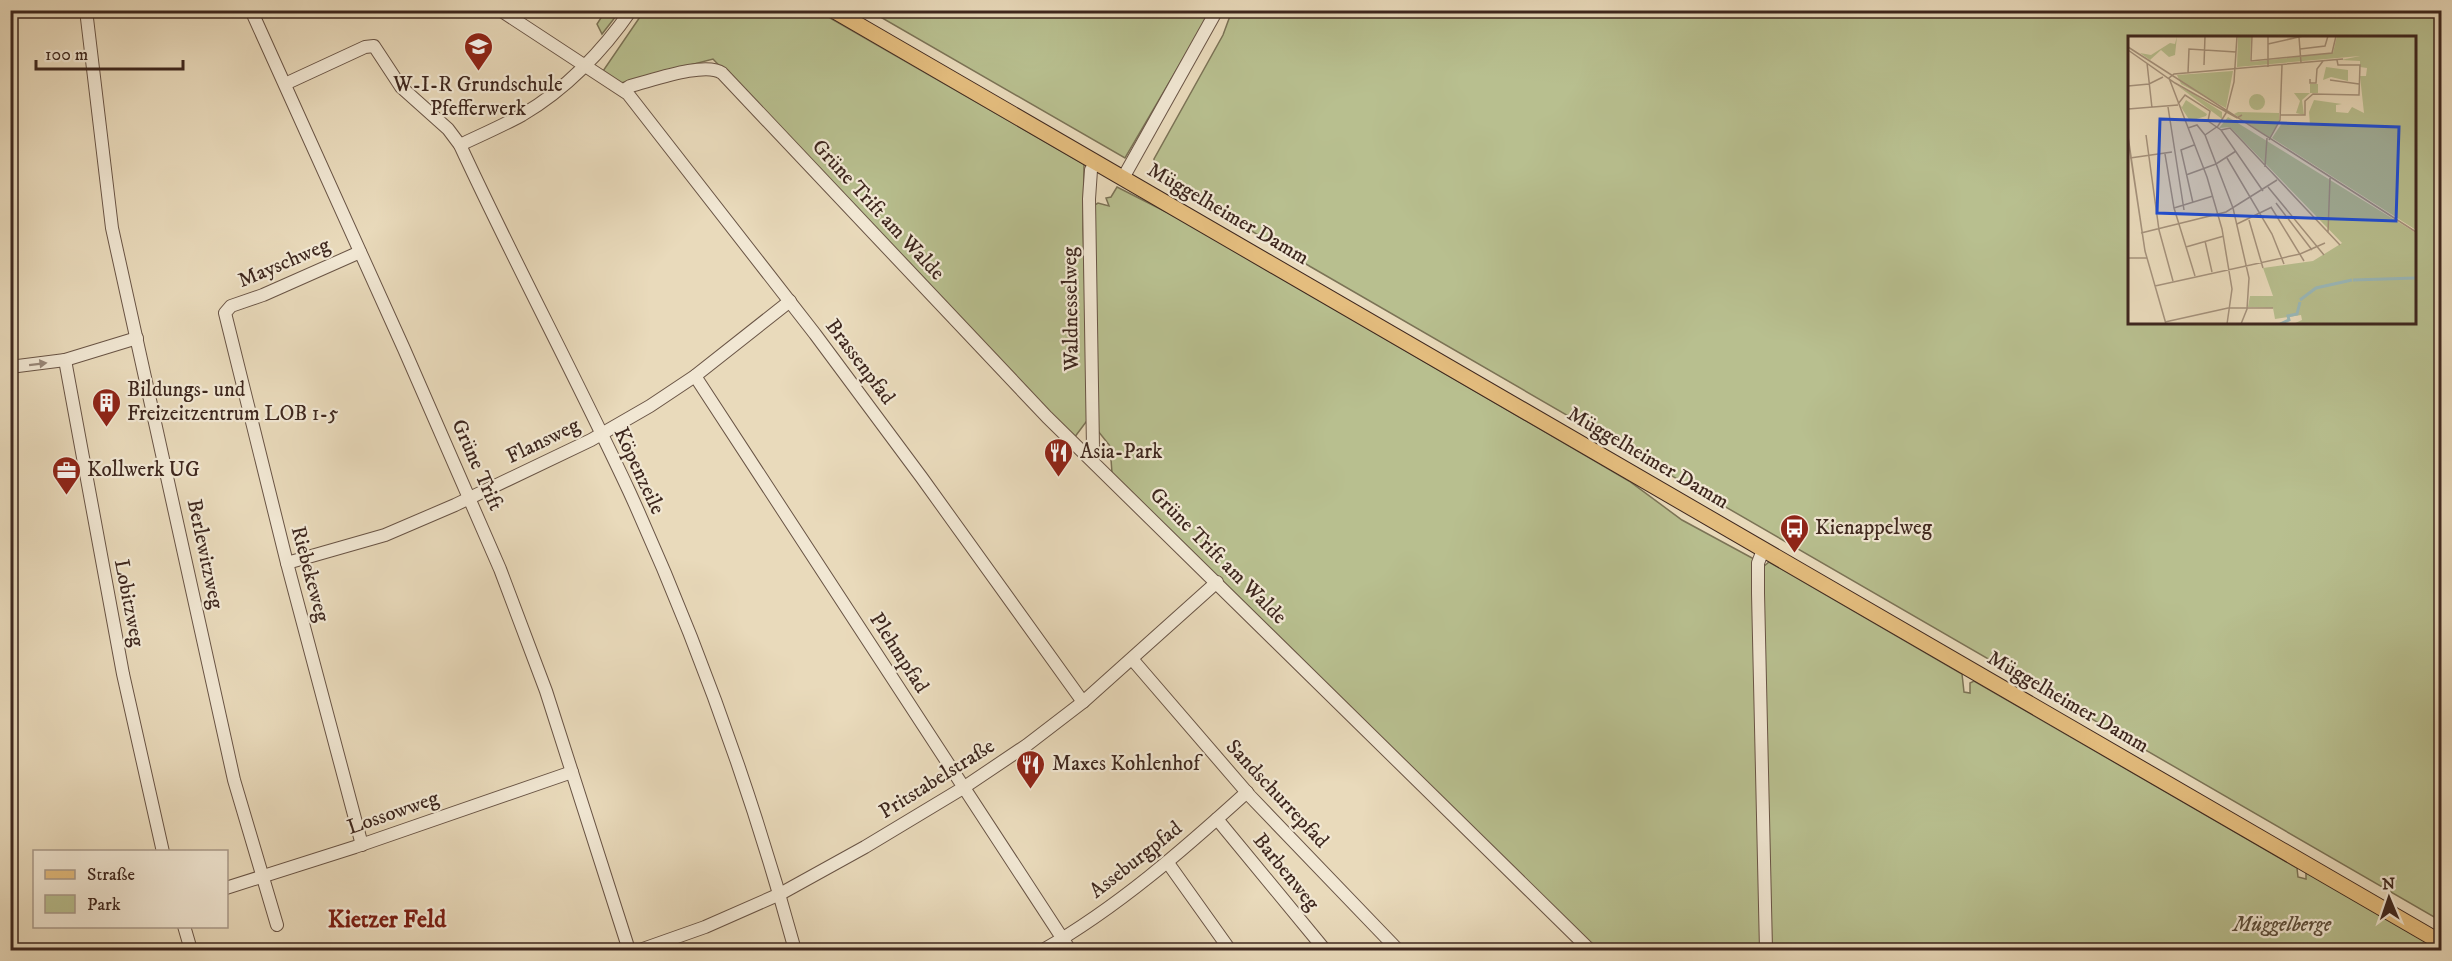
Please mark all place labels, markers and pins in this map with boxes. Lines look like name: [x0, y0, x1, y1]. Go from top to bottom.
school or university icon: W-I-R Grundschule Pfefferwerk: [462, 30, 494, 72]
place label: W-I-R Grundschule Pfefferwerk: [392, 72, 563, 122]
place label: Bildungs- und Freizeitzentrum LOB 1-5: [127, 377, 339, 427]
building icon: Bildungs- und Freizeitzentrum LOB 1-5: [90, 386, 122, 428]
restaurant icon: Asia-Park: [1043, 436, 1075, 478]
place label: Asia-Park: [1080, 439, 1163, 465]
office icon: Kollwerk UG: [50, 454, 82, 496]
place label: Kollwerk UG: [87, 457, 200, 483]
bus stop icon: Kienappelweg: [1778, 512, 1810, 554]
place label: Kienappelweg: [1815, 515, 1933, 541]
restaurant icon: Maxes Kohlenhof: [1015, 748, 1047, 790]
place label: Maxes Kohlenhof: [1052, 751, 1203, 777]

